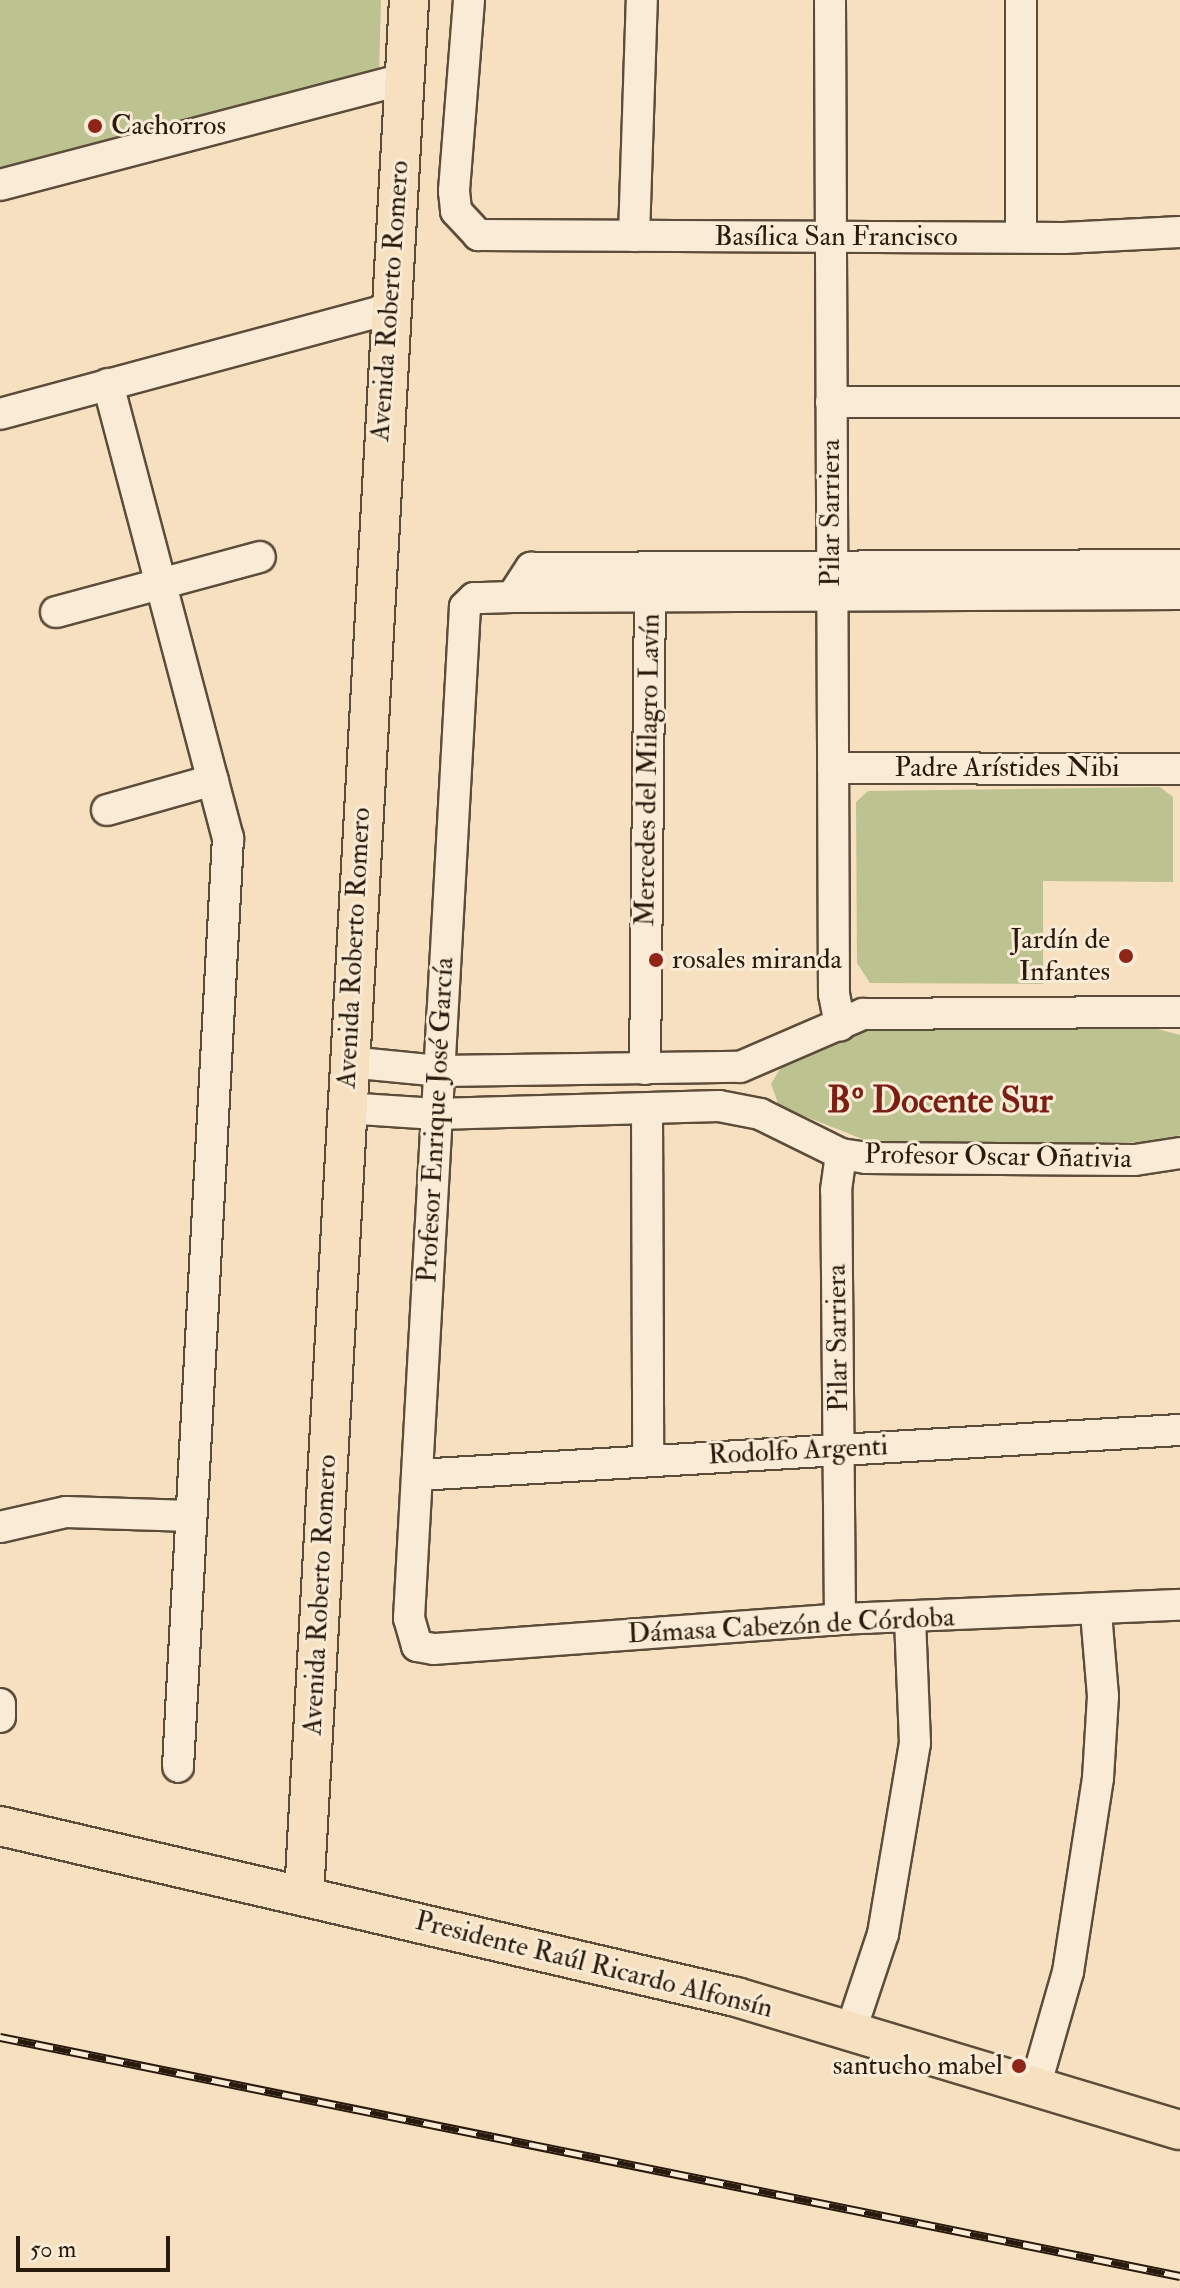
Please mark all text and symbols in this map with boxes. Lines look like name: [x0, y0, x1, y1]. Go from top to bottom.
place label: Cachorros: [111, 109, 226, 143]
marker: Cachorros: [86, 117, 104, 135]
street label: Avenida Roberto Romero: [363, 159, 417, 443]
street label: Basílica San Francisco: [714, 220, 958, 254]
street label: Pilar Sarriera: [814, 439, 848, 587]
street label: Mercedes del Milagro Lavín: [628, 613, 668, 927]
street label: Padre Arístides Nibi: [895, 751, 1119, 785]
street label: Avenida Roberto Romero: [330, 807, 378, 1089]
place label: Jardín de Infantes: [1010, 923, 1110, 989]
place label: rosales miranda: [672, 943, 842, 977]
marker: Jardín de Infantes: [1117, 947, 1135, 965]
marker: rosales miranda: [647, 951, 665, 969]
street label: Profesor Enrique José García: [411, 956, 461, 1284]
district label: Bº Docente Sur: [827, 1079, 1053, 1123]
street label: Profesor Oscar Oñativia: [864, 1138, 1132, 1176]
street label: Pilar Sarriera: [820, 1264, 856, 1412]
street label: Rodolfo Argenti: [707, 1430, 889, 1472]
street label: Avenida Roberto Romero: [296, 1454, 344, 1736]
street label: Dámasa Cabezón de Córdoba: [627, 1601, 955, 1651]
street label: Presidente Raúl Ricardo Alfonsín: [412, 1904, 776, 2026]
place label: santucho mabel: [833, 2049, 1003, 2083]
marker: santucho mabel: [1010, 2057, 1028, 2075]
scale bar: [20, 2220, 174, 2270]
text: 50 m: [30, 2234, 76, 2265]

